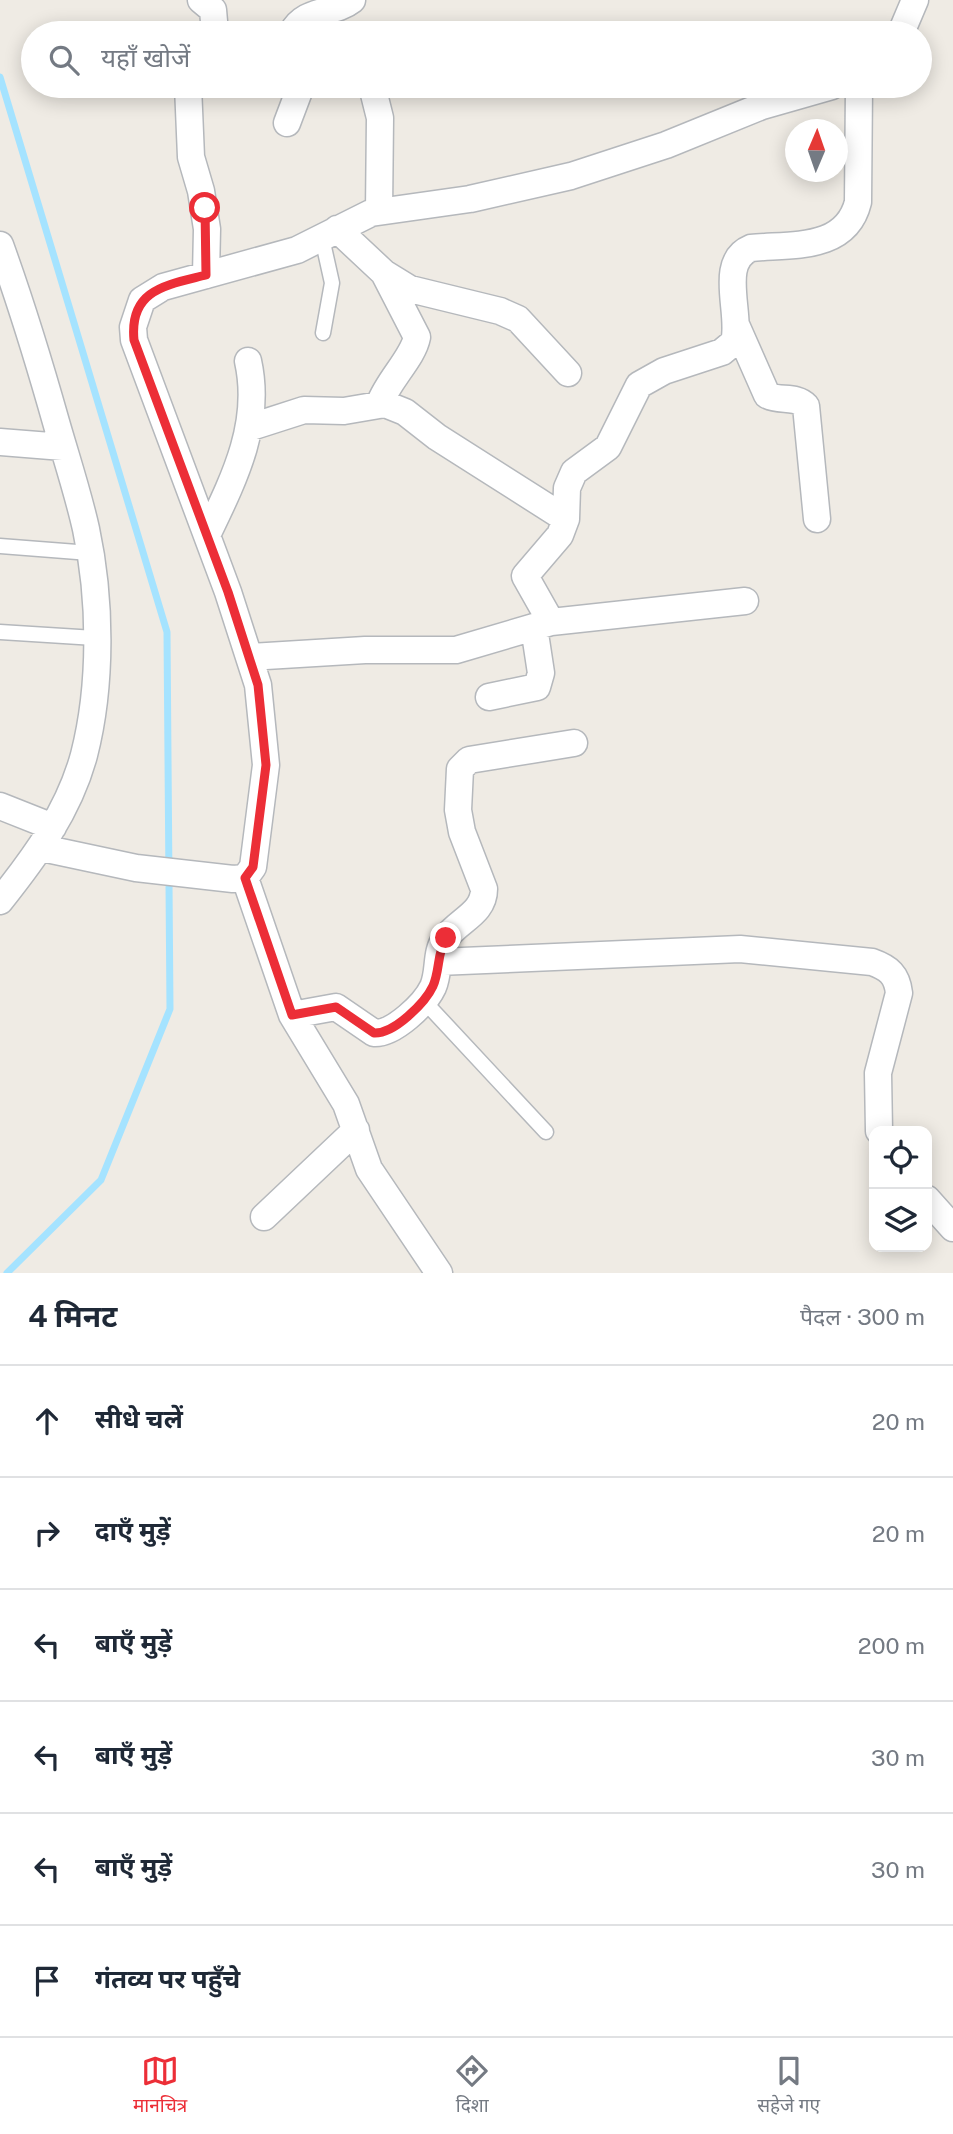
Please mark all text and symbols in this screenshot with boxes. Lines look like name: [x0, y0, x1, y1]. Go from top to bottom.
search box: [21, 21, 932, 98]
icon: search: [45, 41, 83, 79]
text: यहाँ खोजें: [101, 42, 190, 73]
north arrow: [785, 119, 848, 182]
route start: [189, 192, 220, 223]
route end: [430, 922, 461, 953]
map controls: [869, 1126, 932, 1252]
button: locate: [869, 1126, 932, 1189]
button: layers: [869, 1189, 932, 1252]
text: 4 मिनट: [28, 1298, 117, 1334]
text: पैदल · 300 m: [800, 1303, 925, 1330]
icon: ahead: [28, 1402, 66, 1440]
text: सीधे चलें: [95, 1403, 183, 1434]
text: 20 m: [872, 1408, 925, 1435]
icon: right: [28, 1514, 66, 1552]
text: दाएँ मुड़ें: [95, 1515, 171, 1546]
text: 20 m: [872, 1520, 925, 1547]
icon: left: [28, 1626, 66, 1664]
text: बाएँ मुड़ें: [95, 1627, 172, 1658]
text: 200 m: [858, 1632, 925, 1659]
icon: left: [28, 1738, 66, 1776]
text: बाएँ मुड़ें: [95, 1739, 172, 1770]
text: 30 m: [871, 1744, 925, 1771]
icon: left: [28, 1850, 66, 1888]
text: बाएँ मुड़ें: [95, 1851, 172, 1882]
text: 30 m: [871, 1856, 925, 1883]
icon: arrive: [28, 1962, 66, 2000]
text: गंतव्य पर पहुँचे: [95, 1963, 240, 1994]
tab: मानचित्र: [133, 2052, 187, 2120]
tab: दिशा: [453, 2052, 491, 2120]
tab: सहेजे गए: [757, 2052, 820, 2120]

